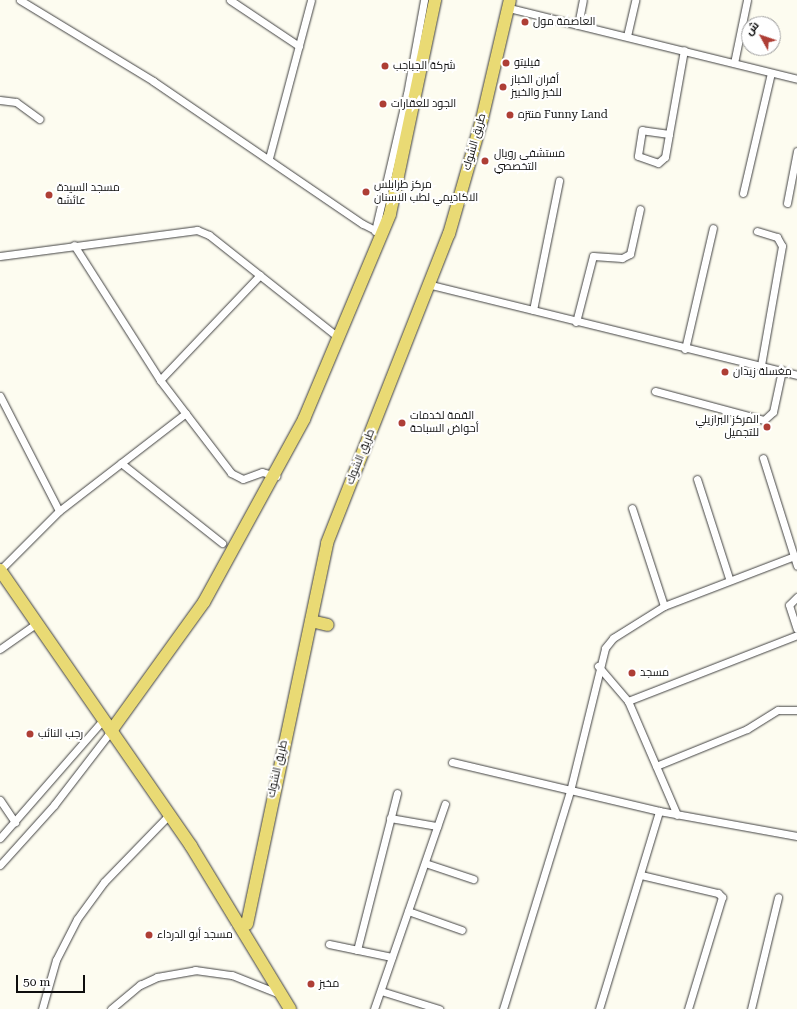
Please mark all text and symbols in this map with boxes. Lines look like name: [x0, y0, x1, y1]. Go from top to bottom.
place label: العاصمة مول: [533, 15, 596, 29]
north arrow: [741, 16, 781, 56]
marker: العاصمة مول: [520, 17, 530, 27]
text: ش: [743, 19, 762, 38]
place label: فيليتو: [514, 56, 540, 70]
marker: فيليتو: [501, 58, 511, 68]
place label: شركة الجباجب: [393, 59, 455, 73]
marker: شركة الجباجب: [380, 61, 390, 71]
place label: أفران الخباز للخبز والخبيز: [511, 74, 562, 100]
marker: أفران الخباز للخبز والخبيز: [498, 82, 508, 92]
place label: الجود للعقارات: [391, 97, 456, 111]
marker: الجود للعقارات: [378, 99, 388, 109]
place label: منتزه Funny Land: [518, 108, 608, 122]
marker: منتزه Funny Land: [505, 110, 515, 120]
street label: طريق الشوك: [461, 112, 489, 172]
place label: مستشفى رويال التخصصي: [494, 148, 565, 174]
marker: مستشفى رويال التخصصي: [479, 155, 491, 167]
place label: مركز طرابلس الاكاديمي لطب الاسنان: [374, 179, 478, 205]
place label: مسجد السيدة عائشة: [57, 182, 120, 208]
marker: مركز طرابلس الاكاديمي لطب الاسنان: [361, 187, 371, 197]
marker: مسجد السيدة عائشة: [44, 190, 54, 200]
place label: مغسلة زيدان: [733, 365, 792, 379]
marker: مغسلة زيدان: [720, 367, 730, 377]
place label: القمة لخدمات أحواض السباحة: [410, 410, 479, 436]
place label: المركز البرازيلي للتجميل: [696, 414, 759, 440]
marker: القمة لخدمات أحواض السباحة: [397, 418, 407, 428]
marker: المركز البرازيلي للتجميل: [762, 422, 772, 432]
street label: طريق الشوك: [344, 427, 378, 487]
place label: مسجد: [640, 666, 669, 680]
marker: مسجد: [627, 668, 637, 678]
place label: رجب النائب: [38, 727, 83, 741]
marker: رجب النائب: [25, 729, 35, 739]
street label: طريق الشوك: [265, 739, 291, 799]
place label: مسجد أبو الدرداء: [157, 928, 233, 942]
marker: مسجد أبو الدرداء: [144, 930, 154, 940]
scale bar: [18, 967, 87, 993]
text: 50 m: [23, 975, 50, 989]
place label: مخبز: [319, 977, 339, 991]
marker: مخبز: [306, 979, 316, 989]

